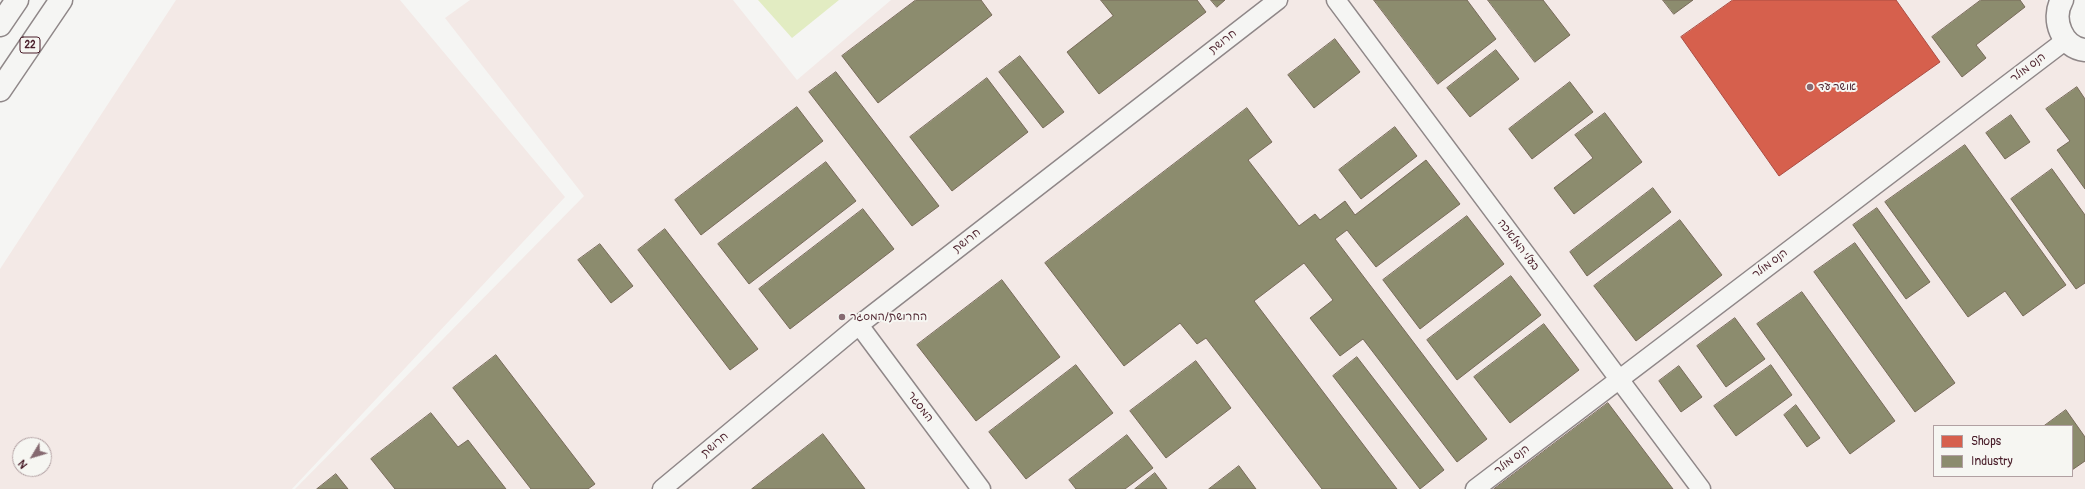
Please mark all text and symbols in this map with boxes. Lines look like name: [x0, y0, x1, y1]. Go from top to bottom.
street label: חרושת: [1207, 27, 1239, 57]
road number: 22: [20, 37, 40, 53]
street label: הנס מולר: [2008, 50, 2048, 86]
place label: אושר עד: [1818, 80, 1856, 94]
marker: אושר עד: [1805, 82, 1815, 92]
street label: בעלי המלאכה: [1494, 217, 1542, 273]
street label: חרושת: [951, 226, 983, 256]
street label: הנס מולר: [1750, 246, 1790, 282]
place label: החרושת/המסגר: [850, 310, 927, 324]
marker: החרושת/המסגר: [837, 312, 847, 322]
street label: המסגר: [904, 389, 936, 425]
legend: [1933, 425, 2073, 477]
street label: חרושת: [699, 430, 731, 460]
text: Shops: [1971, 434, 2001, 449]
north arrow: [12, 437, 52, 477]
street label: הנס מולר: [1492, 442, 1532, 478]
text: Industry: [1971, 454, 2013, 469]
text: N: [16, 457, 30, 471]

